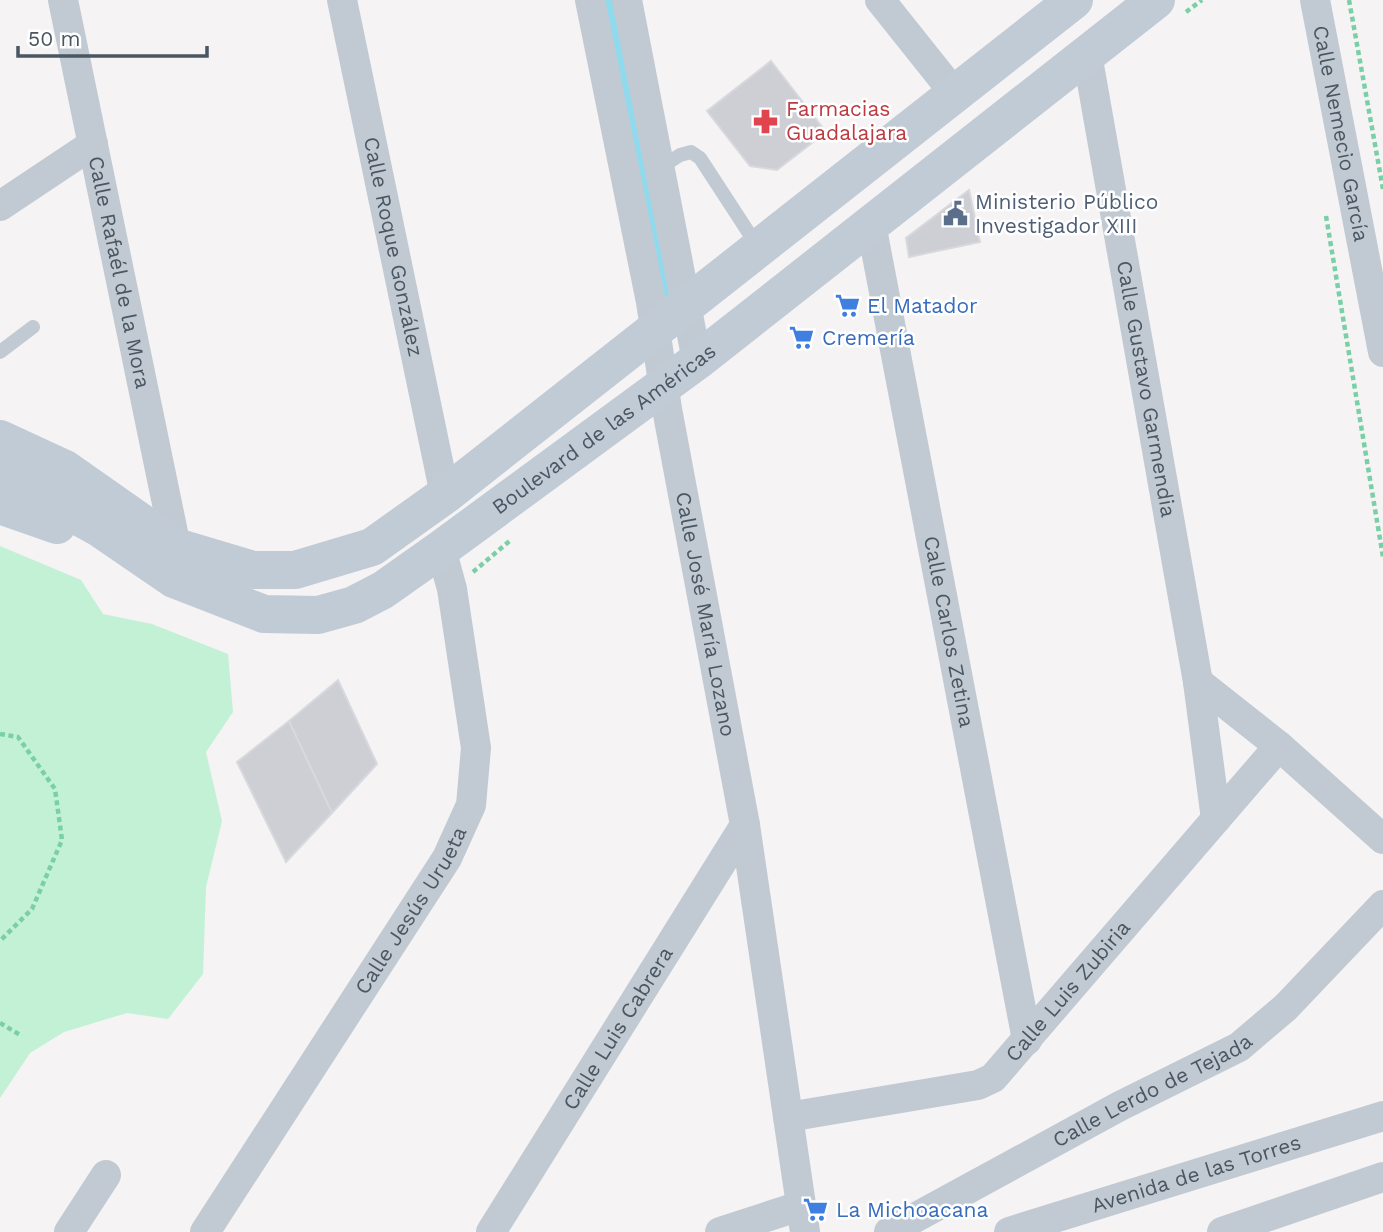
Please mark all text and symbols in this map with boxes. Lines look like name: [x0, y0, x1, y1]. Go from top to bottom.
scale bar: [18, 14, 206, 58]
street label: Calle Nemecio García: [1308, 23, 1374, 244]
text: 50 m: [28, 26, 80, 51]
place label: Farmacias Guadalajara: [786, 96, 907, 145]
pharmacy icon: Farmacias Guadalajara: [752, 107, 780, 135]
street label: Calle Roque González: [359, 134, 429, 359]
street label: Calle Rafaél de la Mora: [84, 154, 156, 391]
place label: Ministerio Público Investigador XIII: [975, 189, 1158, 238]
public building icon: Ministerio Público Investigador XIII: [941, 200, 969, 228]
street label: Calle Gustavo Garmendia: [1112, 258, 1182, 519]
supermarket icon: El Matador: [833, 292, 861, 320]
place label: El Matador: [867, 293, 978, 318]
supermarket icon: Cremería: [788, 324, 816, 352]
place label: Cremería: [822, 325, 915, 350]
street label: Boulevard de las Américas: [487, 338, 721, 519]
street label: Calle José María Lozano: [671, 490, 741, 738]
street label: Calle Carlos Zetina: [919, 534, 980, 729]
street label: Calle Jesús Urueta: [349, 822, 472, 999]
street label: Calle Luis Zubiria: [1000, 915, 1135, 1066]
street label: Calle Luis Cabrera: [557, 942, 678, 1114]
street label: Calle Lerdo de Tejada: [1048, 1028, 1257, 1152]
street label: Avenida de las Torres: [1088, 1129, 1304, 1218]
supermarket icon: La Michoacana: [802, 1196, 830, 1224]
place label: La Michoacana: [836, 1197, 989, 1222]

